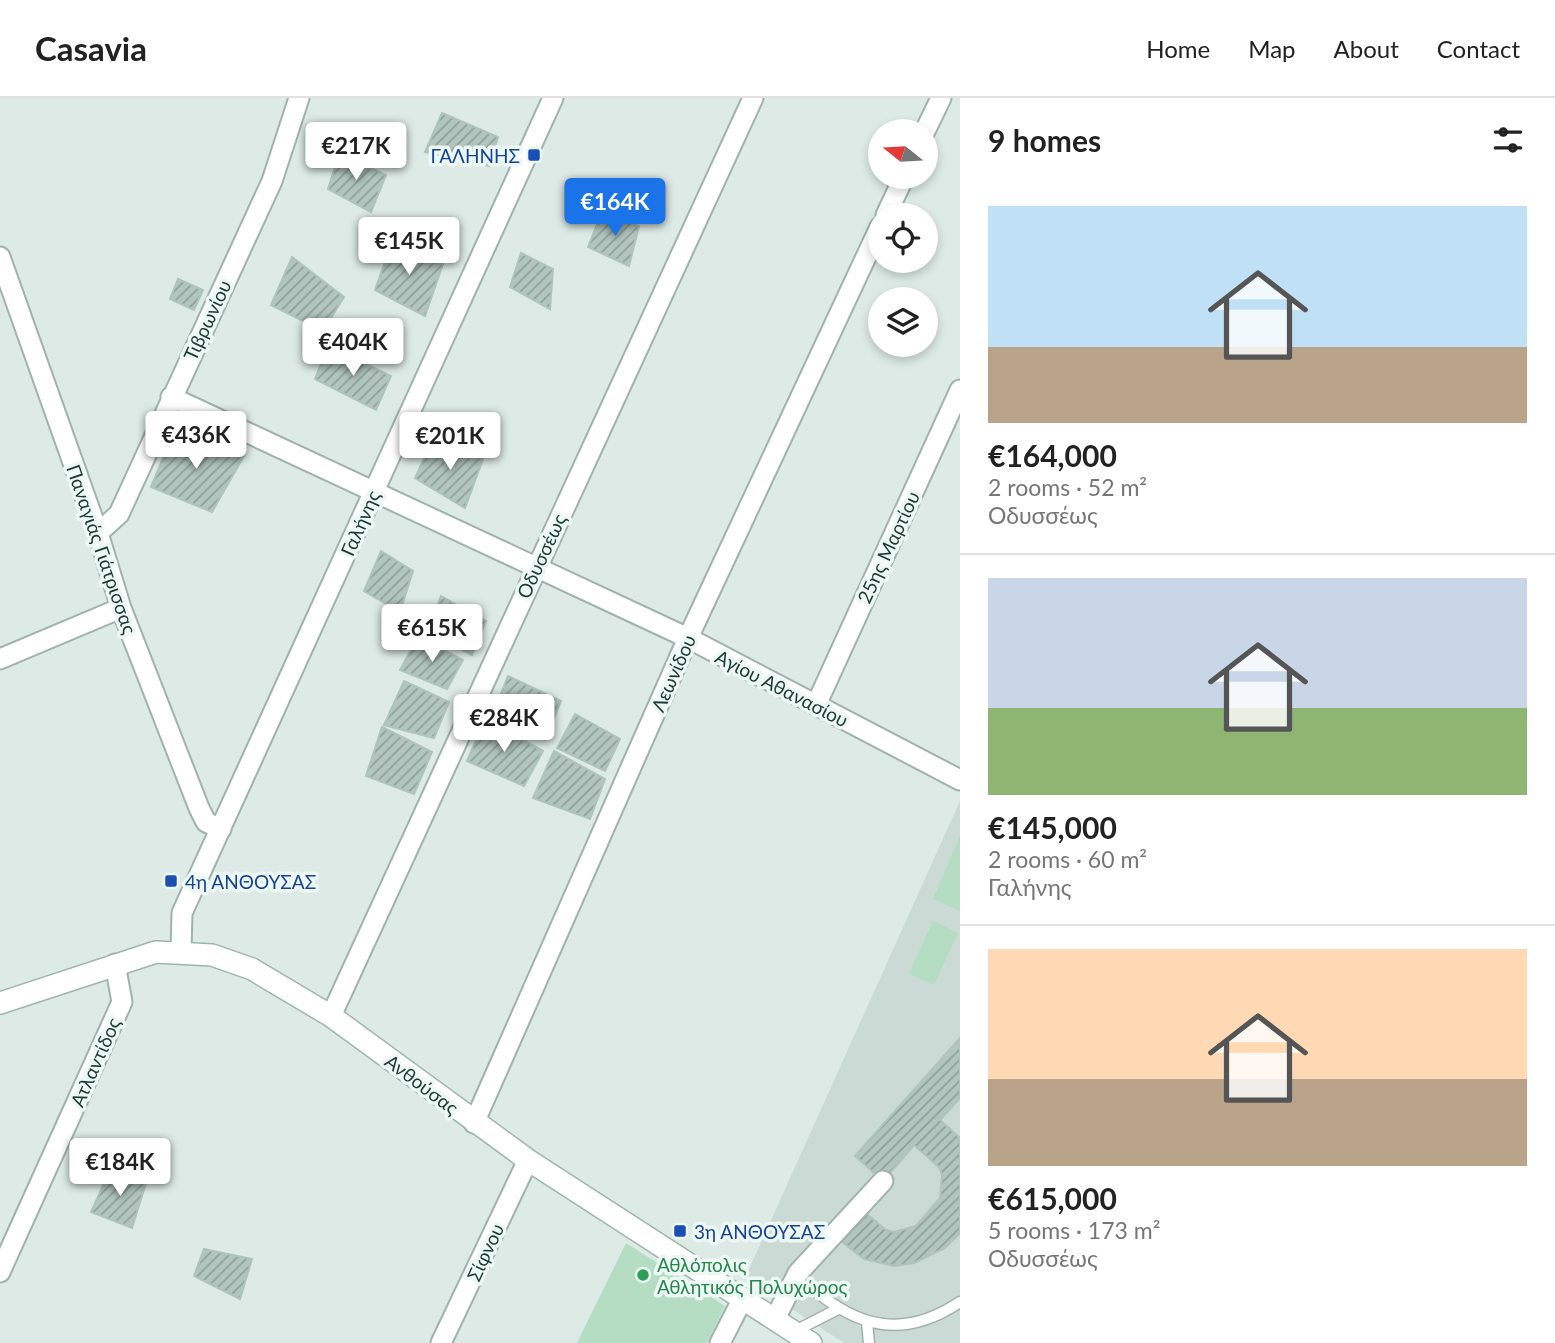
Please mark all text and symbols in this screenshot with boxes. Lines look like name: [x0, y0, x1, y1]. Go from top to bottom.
text: Casavia: [35, 28, 147, 68]
text: Home: [1146, 34, 1210, 63]
text: Map: [1248, 34, 1296, 63]
text: About: [1334, 34, 1399, 63]
text: Contact: [1437, 34, 1520, 63]
north arrow: [868, 119, 938, 189]
map controls: [868, 119, 938, 357]
icon: filters: [1489, 121, 1527, 159]
pin: €217K: [307, 122, 405, 182]
text: 9 homes: [988, 122, 1101, 158]
text: €217K: [321, 131, 391, 159]
place label: ΓΑΛΗΝΗΣ: [431, 144, 520, 167]
marker: ΓΑΛΗΝΗΣ: [526, 147, 542, 163]
pin: €164K: [566, 178, 664, 238]
text: €164K: [580, 187, 650, 215]
button: locate: [868, 203, 938, 273]
pin: €145K: [360, 218, 458, 277]
text: €145K: [374, 226, 444, 254]
icon: home: [1195, 252, 1321, 378]
street label: Τιβρωνίου: [178, 276, 236, 364]
button: layers: [868, 287, 938, 357]
pin: €404K: [304, 318, 402, 378]
text: €404K: [318, 327, 388, 355]
pin: €436K: [147, 412, 245, 471]
pin: €201K: [401, 412, 499, 472]
text: €436K: [161, 420, 231, 448]
text: €201K: [415, 421, 485, 449]
text: €164,000: [988, 437, 1117, 473]
street label: Παναγιάς Γιάτρισσας: [62, 461, 142, 637]
text: 2 rooms · 52 m²: [988, 473, 1147, 501]
street label: Γαλήνης: [335, 487, 385, 559]
street label: 25ης Μαρτίου: [852, 487, 924, 607]
text: Οδυσσέως: [988, 501, 1098, 529]
street label: Οδυσσέως: [511, 510, 571, 602]
pin: €615K: [383, 604, 481, 664]
text: €615K: [397, 613, 467, 641]
icon: home: [1195, 624, 1321, 750]
street label: Λεωνίδου: [646, 631, 700, 715]
street label: Αγίου Αθανασίου: [712, 645, 852, 731]
pin: €284K: [455, 694, 553, 754]
text: €284K: [469, 703, 539, 731]
text: €145,000: [988, 809, 1117, 845]
text: 2 rooms · 60 m²: [988, 845, 1147, 873]
place label: 4η ΑΝΘΟΥΣΑΣ: [185, 870, 316, 893]
marker: 4η ΑΝΘΟΥΣΑΣ: [163, 873, 179, 889]
text: Γαλήνης: [988, 873, 1072, 901]
icon: home: [1195, 995, 1321, 1121]
street label: Ατλαντίδος: [65, 1014, 125, 1110]
street label: Ανθούσας: [381, 1049, 463, 1119]
pin: €184K: [71, 1138, 169, 1198]
text: €184K: [85, 1147, 155, 1175]
text: €615,000: [988, 1180, 1117, 1216]
text: 5 rooms · 173 m²: [988, 1216, 1160, 1244]
street label: Σίφνου: [462, 1220, 508, 1284]
place label: 3η ΑΝΘΟΥΣΑΣ: [694, 1220, 825, 1243]
marker: 3η ΑΝΘΟΥΣΑΣ: [672, 1223, 688, 1239]
text: Οδυσσέως: [988, 1244, 1098, 1272]
place label: Αθλόπολις Αθλητικός Πολυχώρος: [657, 1253, 847, 1298]
marker: Αθλόπολις Αθλητικός Πολυχώρος: [635, 1267, 651, 1283]

